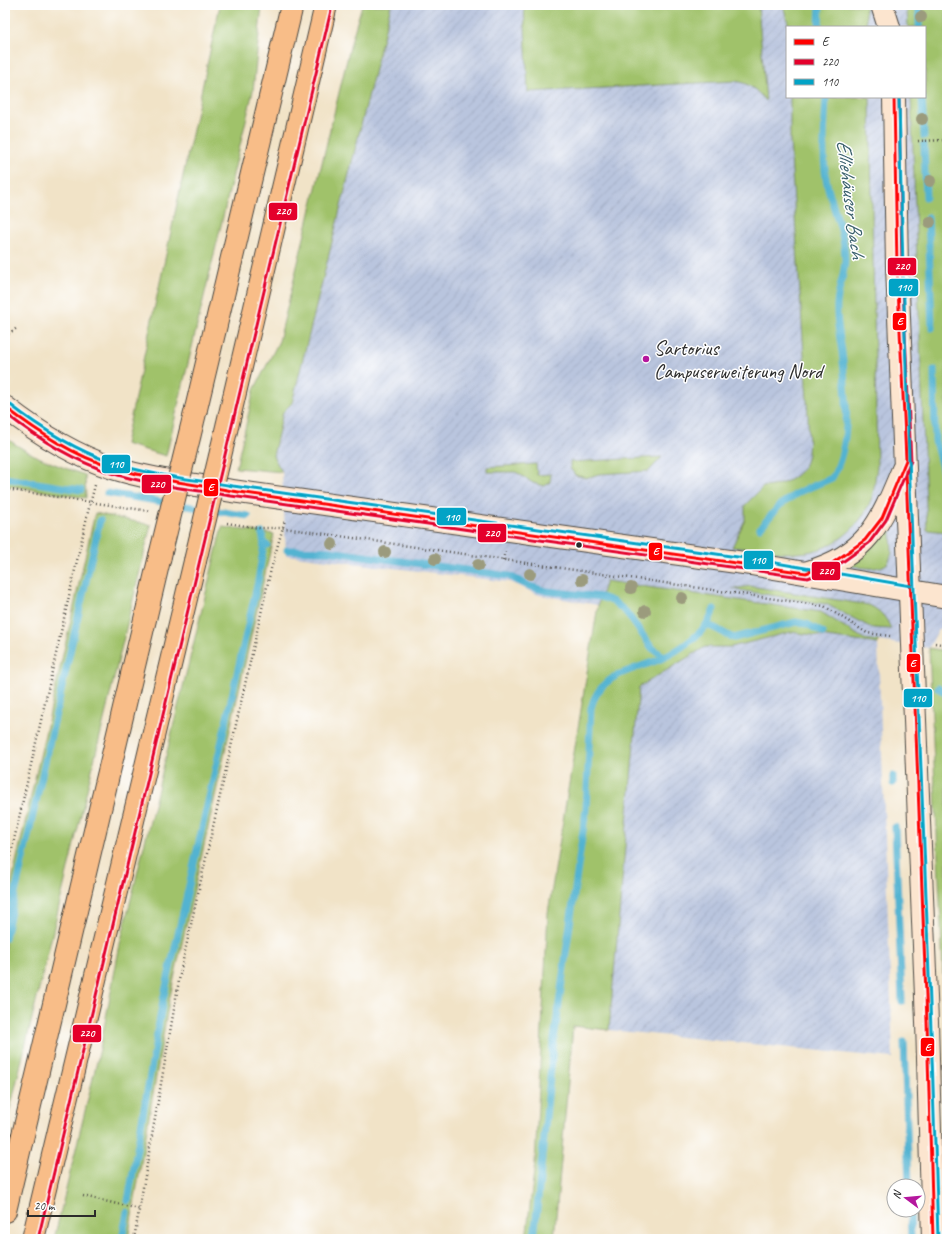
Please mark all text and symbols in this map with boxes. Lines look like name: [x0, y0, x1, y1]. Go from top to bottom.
legend: [786, 26, 926, 98]
text: E: [822, 34, 830, 50]
text: 220: [822, 54, 840, 70]
text: 110: [822, 74, 840, 90]
water label: Elliehäuser Bach: [831, 138, 871, 262]
line badge: 220: [268, 202, 298, 221]
text: 220: [276, 204, 291, 218]
line badge: 220: [887, 257, 917, 276]
text: 220: [895, 259, 910, 273]
line badge: 110: [888, 278, 919, 297]
text: 110: [897, 280, 912, 294]
line badge: E: [892, 312, 907, 331]
text: E: [897, 314, 905, 328]
place label: Sartorius Campuserweiterung Nord: [654, 336, 825, 384]
marker: Sartorius Campuserweiterung Nord: [641, 354, 651, 364]
line badge: 110: [101, 454, 131, 474]
text: 110: [109, 457, 124, 471]
line badge: 220: [141, 474, 172, 494]
text: 220: [150, 477, 165, 491]
line badge: E: [203, 478, 219, 497]
text: E: [208, 480, 216, 494]
line badge: 110: [436, 507, 467, 526]
text: 110: [445, 510, 460, 524]
line badge: 220: [477, 523, 507, 543]
text: 220: [485, 526, 500, 540]
unlabelled marker: [574, 540, 584, 550]
line badge: E: [648, 542, 663, 561]
text: E: [653, 544, 661, 558]
line badge: 110: [743, 550, 774, 570]
text: 110: [751, 553, 766, 567]
line badge: 220: [811, 561, 841, 581]
text: 220: [819, 564, 834, 578]
line badge: E: [906, 653, 921, 673]
text: E: [910, 656, 918, 670]
line badge: 110: [903, 688, 933, 708]
text: 110: [911, 691, 926, 705]
line badge: 220: [72, 1024, 102, 1043]
text: 220: [80, 1026, 95, 1040]
line badge: E: [920, 1037, 935, 1057]
text: E: [925, 1040, 933, 1054]
north arrow: [886, 1178, 926, 1218]
text: N: [889, 1188, 905, 1200]
scale bar: [28, 1192, 95, 1218]
text: 20 m: [34, 1198, 56, 1214]

